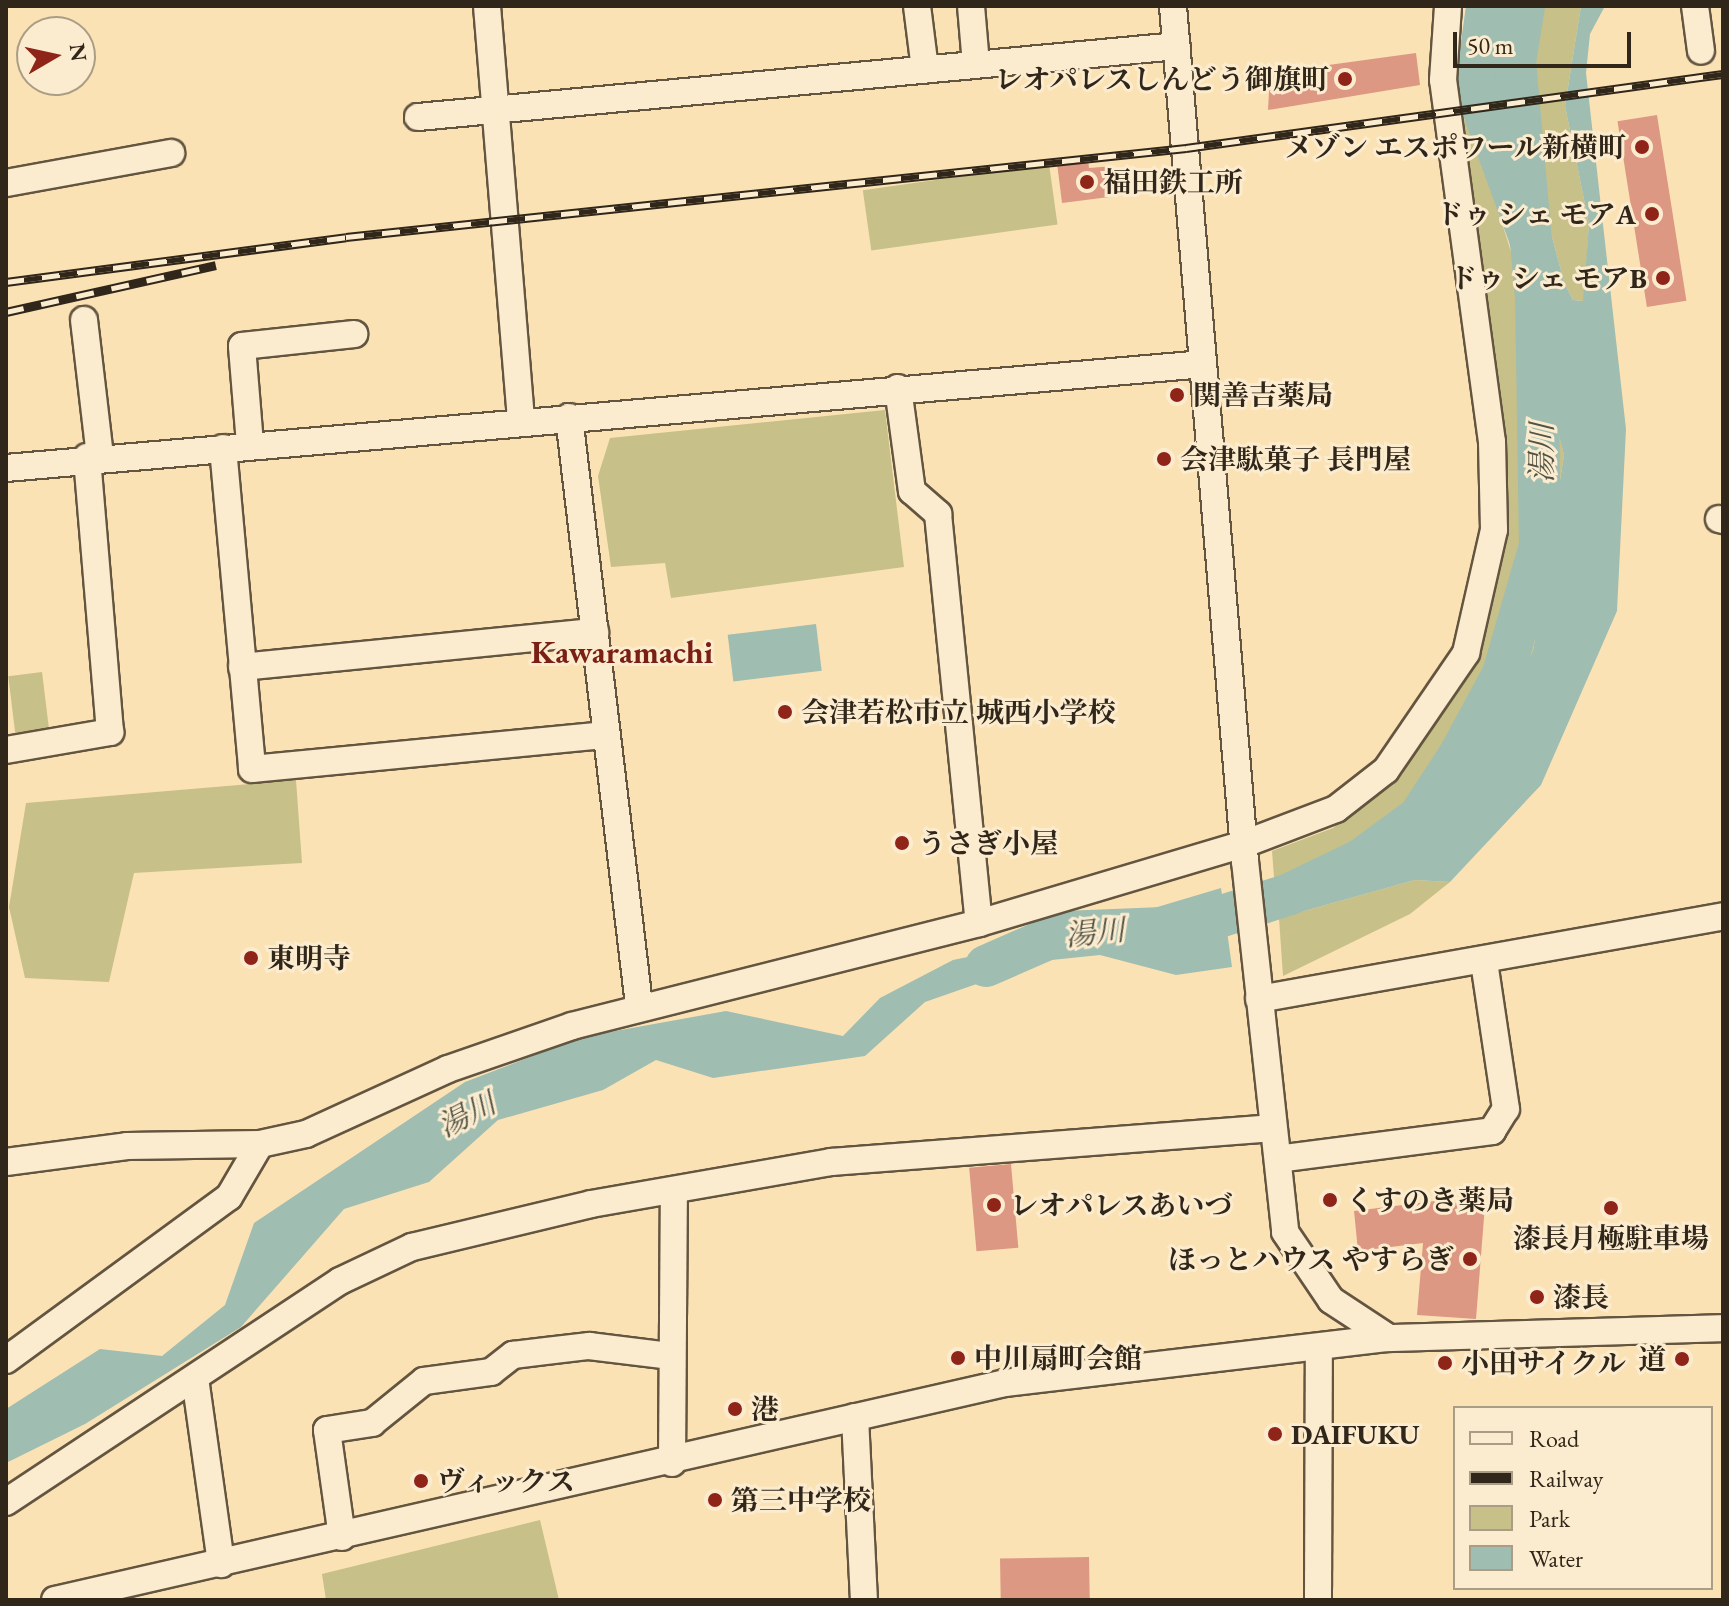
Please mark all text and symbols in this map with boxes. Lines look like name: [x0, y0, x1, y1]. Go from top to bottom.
north arrow: [16, 16, 96, 96]
scale bar: [1457, 16, 1635, 66]
text: 50 m: [1467, 30, 1514, 61]
text: N: [63, 41, 94, 64]
place label: レオパレスしんどう御旗町: [993, 62, 1329, 96]
marker: レオパレスしんどう御旗町: [1336, 70, 1354, 88]
place label: メゾン エスポワール新横町: [1283, 130, 1626, 164]
marker: メゾン エスポワール新横町: [1633, 138, 1651, 156]
place label: 福田鉄工所: [1103, 165, 1243, 199]
marker: 福田鉄工所: [1078, 173, 1096, 191]
place label: ドゥ シェ モアA: [1435, 197, 1636, 231]
marker: ドゥ シェ モアA: [1643, 205, 1661, 223]
place label: ドゥ シェ モアB: [1448, 261, 1647, 295]
marker: ドゥ シェ モアB: [1654, 269, 1672, 287]
place label: 関善吉薬局: [1193, 378, 1333, 412]
marker: 関善吉薬局: [1168, 386, 1186, 404]
water label: 湯川: [1524, 423, 1560, 483]
place label: 会津駄菓子 長門屋: [1180, 442, 1411, 476]
marker: 会津駄菓子 長門屋: [1155, 450, 1173, 468]
district label: Kawaramachi: [531, 633, 713, 671]
place label: 会津若松市立 城西小学校: [801, 695, 1116, 729]
marker: 会津若松市立 城西小学校: [776, 703, 794, 721]
place label: うさぎ小屋: [918, 826, 1058, 860]
marker: うさぎ小屋: [893, 834, 911, 852]
water label: 湯川: [1063, 912, 1127, 954]
place label: 東明寺: [267, 941, 351, 975]
marker: 東明寺: [242, 949, 260, 967]
water label: 湯川: [432, 1085, 502, 1145]
place label: くすのき薬局: [1346, 1183, 1514, 1217]
place label: レオパレスあいづ: [1010, 1188, 1234, 1222]
marker: くすのき薬局: [1321, 1191, 1339, 1209]
marker: レオパレスあいづ: [985, 1196, 1003, 1214]
marker: 漆長月極駐車場: [1602, 1199, 1620, 1217]
place label: 漆長月極駐車場: [1513, 1221, 1709, 1255]
place label: ほっとハウス やすらぎ: [1167, 1242, 1454, 1276]
marker: ほっとハウス やすらぎ: [1461, 1250, 1479, 1268]
place label: 漆長: [1553, 1280, 1609, 1314]
marker: 漆長: [1528, 1288, 1546, 1306]
place label: 中川扇町会館: [974, 1341, 1142, 1375]
place label: 道: [1638, 1342, 1666, 1376]
place label: 小田サイクル: [1461, 1346, 1629, 1380]
marker: 中川扇町会館: [949, 1349, 967, 1367]
marker: 道: [1673, 1350, 1691, 1368]
marker: 小田サイクル: [1436, 1354, 1454, 1372]
place label: 港: [751, 1392, 779, 1426]
marker: 港: [726, 1400, 744, 1418]
legend: [1453, 1406, 1713, 1590]
place label: DAIFUKU: [1291, 1417, 1420, 1451]
text: Road: [1529, 1423, 1579, 1454]
marker: DAIFUKU: [1266, 1425, 1284, 1443]
text: Railway: [1529, 1463, 1603, 1494]
place label: ヴィックス: [437, 1464, 577, 1498]
marker: ヴィックス: [412, 1472, 430, 1490]
place label: 第三中学校: [731, 1483, 871, 1517]
marker: 第三中学校: [706, 1491, 724, 1509]
text: Park: [1529, 1503, 1570, 1534]
text: Water: [1529, 1543, 1583, 1574]

